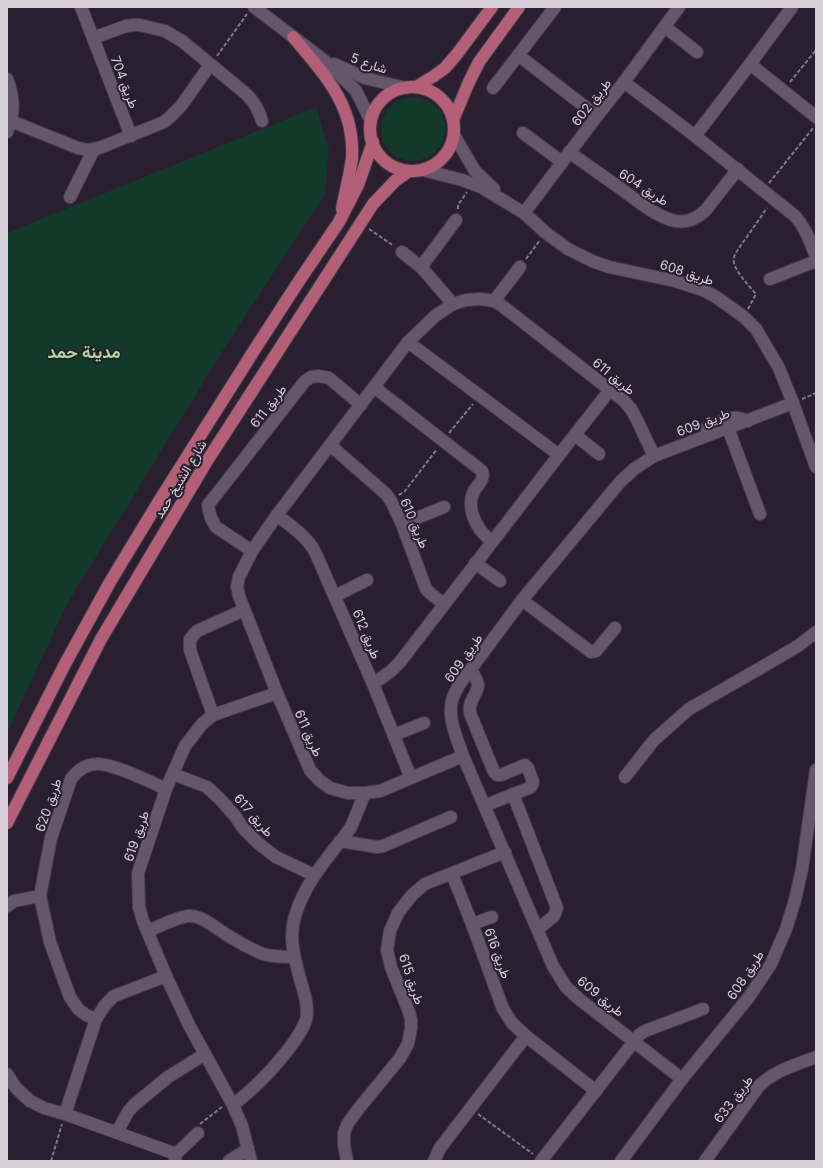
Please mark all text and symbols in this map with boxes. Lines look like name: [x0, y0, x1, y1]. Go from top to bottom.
street label: شارع 5: [348, 49, 389, 79]
street label: طريق 704: [107, 53, 142, 111]
street label: طريق 602: [568, 75, 615, 129]
street label: طريق 604: [616, 165, 672, 210]
street label: طريق 608: [658, 256, 716, 289]
district label: مدينة حمد: [47, 342, 121, 362]
street label: طريق 611: [589, 354, 638, 399]
street label: طريق 611: [246, 381, 290, 431]
street label: طريق 609: [674, 405, 732, 440]
street label: شارع الشيخ حمد: [150, 437, 211, 522]
street label: طريق 610: [396, 496, 433, 551]
street label: طريق 612: [348, 607, 385, 662]
street label: طريق 609: [441, 631, 486, 686]
street label: طريق 611: [291, 707, 326, 759]
street label: طريق 620: [31, 776, 66, 834]
street label: طريق 617: [230, 790, 277, 841]
street label: طريق 619: [120, 809, 153, 864]
street label: طريق 616: [481, 926, 515, 981]
street label: طريق 608: [723, 947, 768, 1003]
street label: طريق 615: [395, 952, 428, 1007]
street label: طريق 609: [574, 972, 628, 1020]
street label: طريق 633: [710, 1072, 757, 1127]

